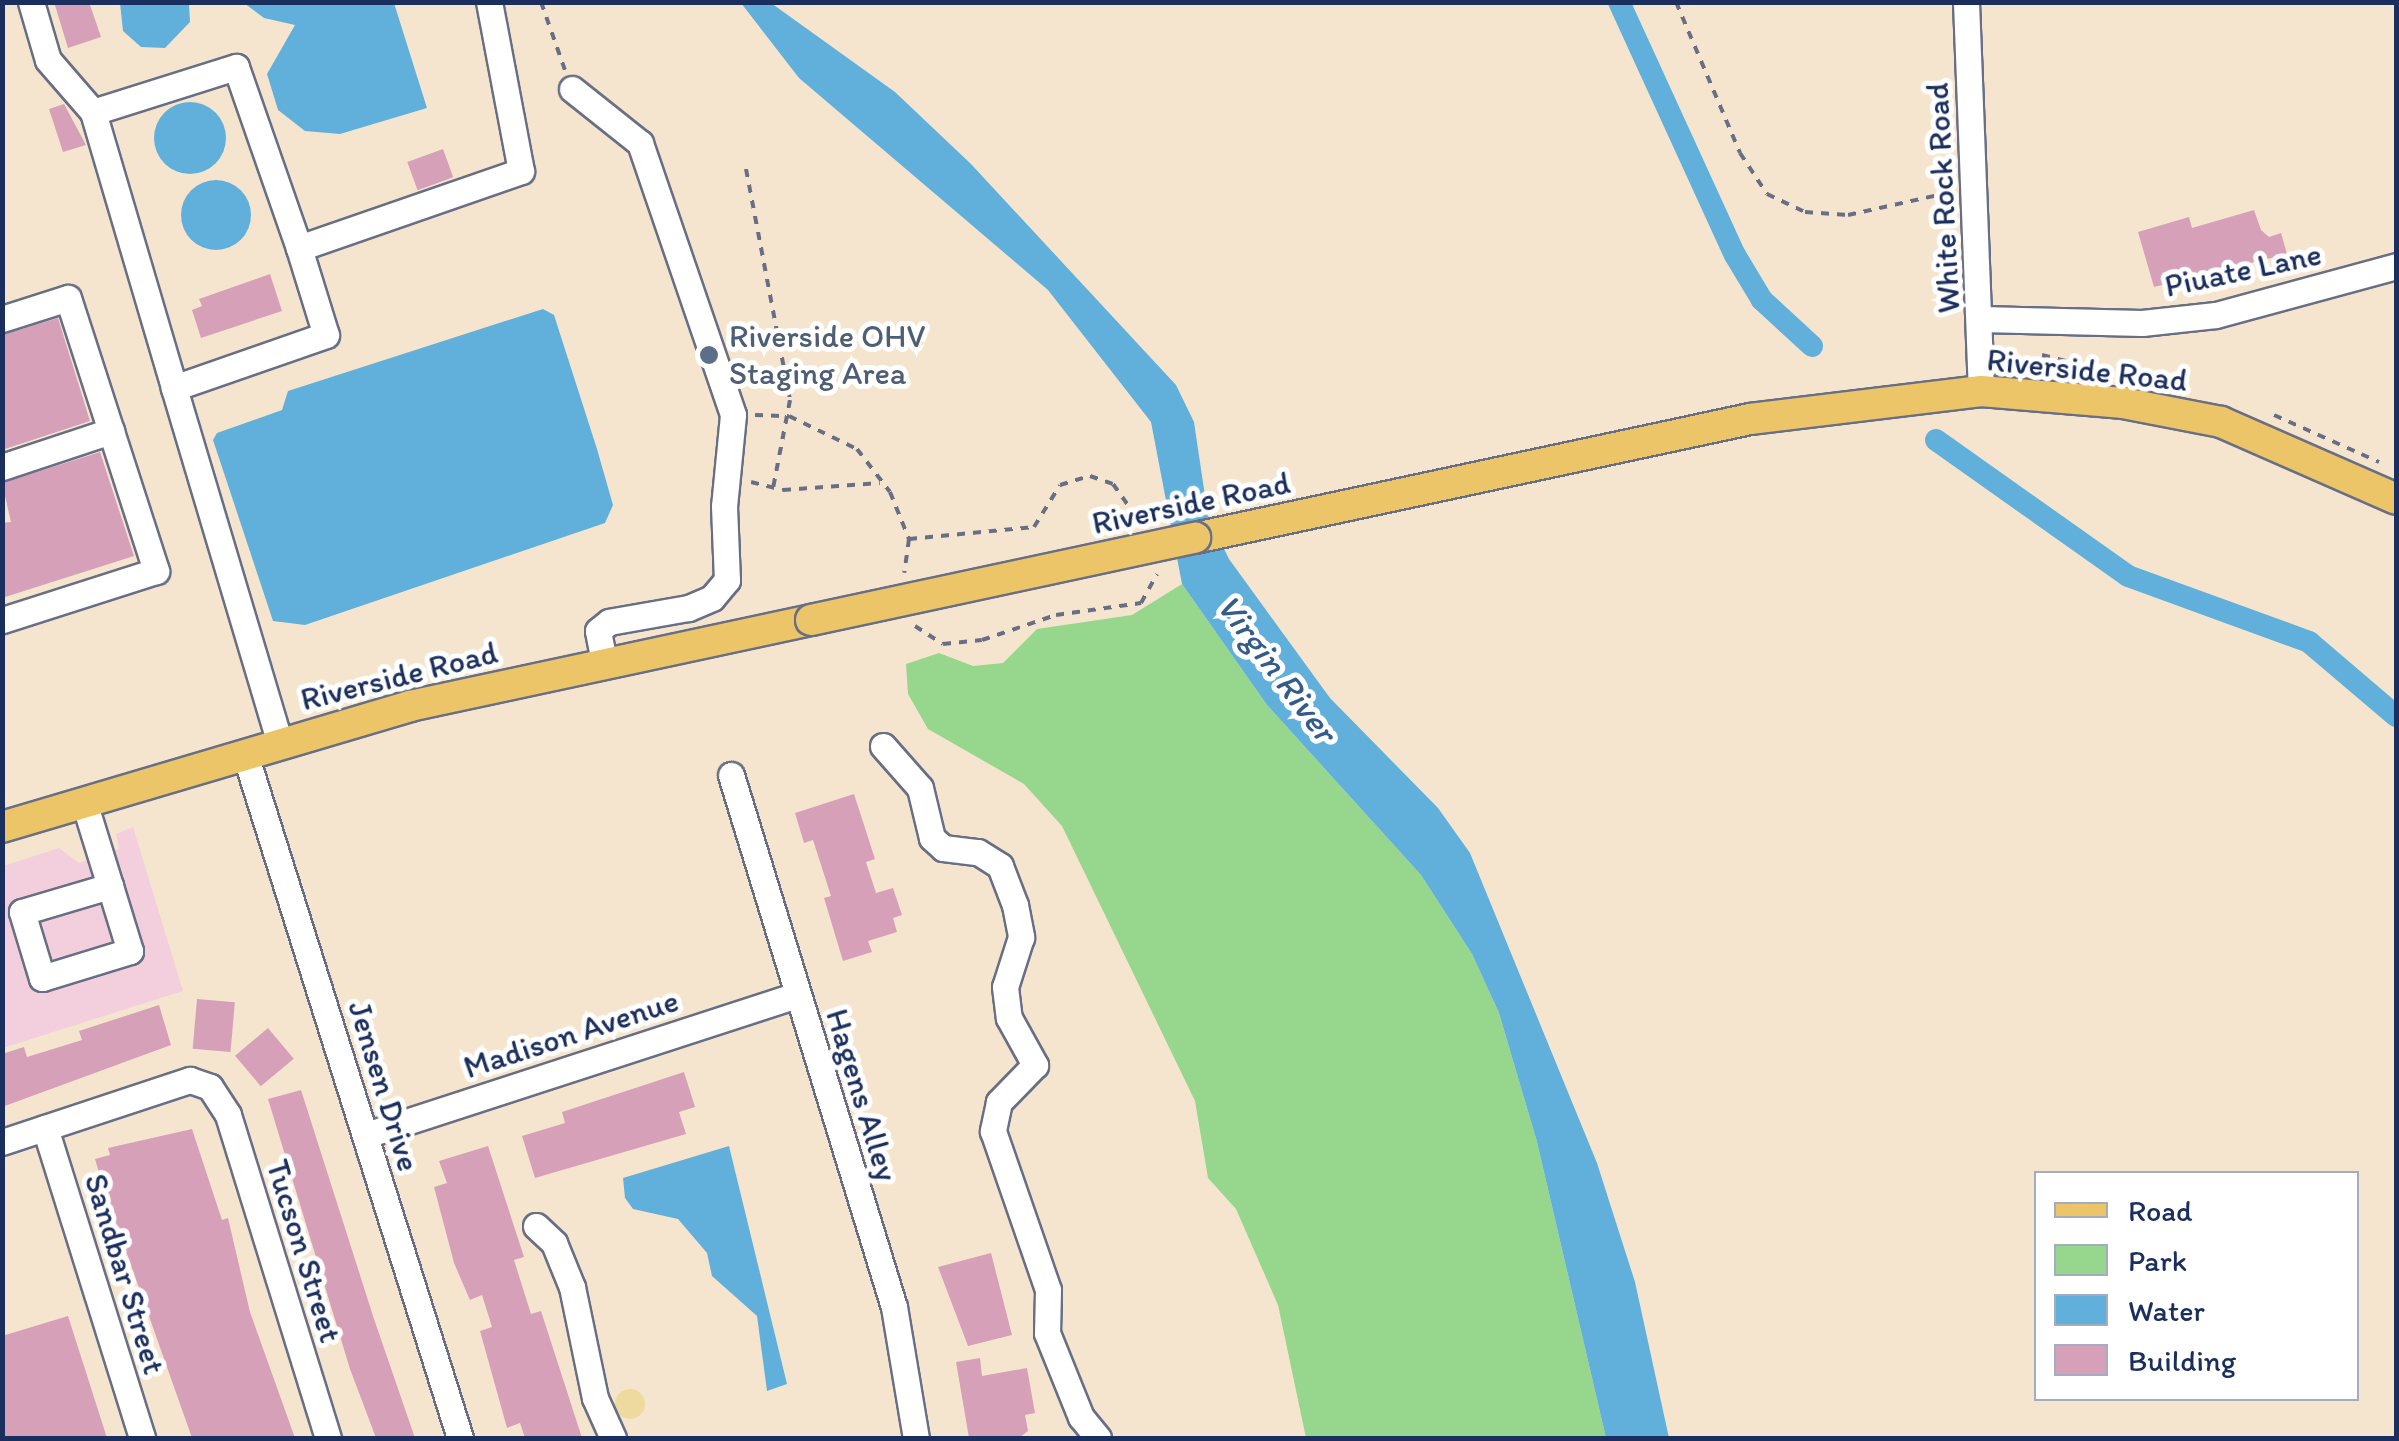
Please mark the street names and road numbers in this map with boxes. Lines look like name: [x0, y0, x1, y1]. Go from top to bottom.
street label: White Rock Road: [1918, 82, 1968, 314]
street label: Piuate Lane: [2160, 234, 2326, 306]
street label: Riverside Road: [1985, 340, 2189, 400]
street label: Riverside Road: [1089, 463, 1293, 543]
street label: Riverside Road: [297, 633, 501, 719]
street label: Madison Avenue: [459, 981, 683, 1087]
street label: Jensen Drive: [340, 996, 428, 1176]
street label: Hagens Alley: [818, 1004, 906, 1186]
street label: Tucson Street: [258, 1155, 350, 1347]
street label: Sandbar Street: [76, 1169, 174, 1379]

